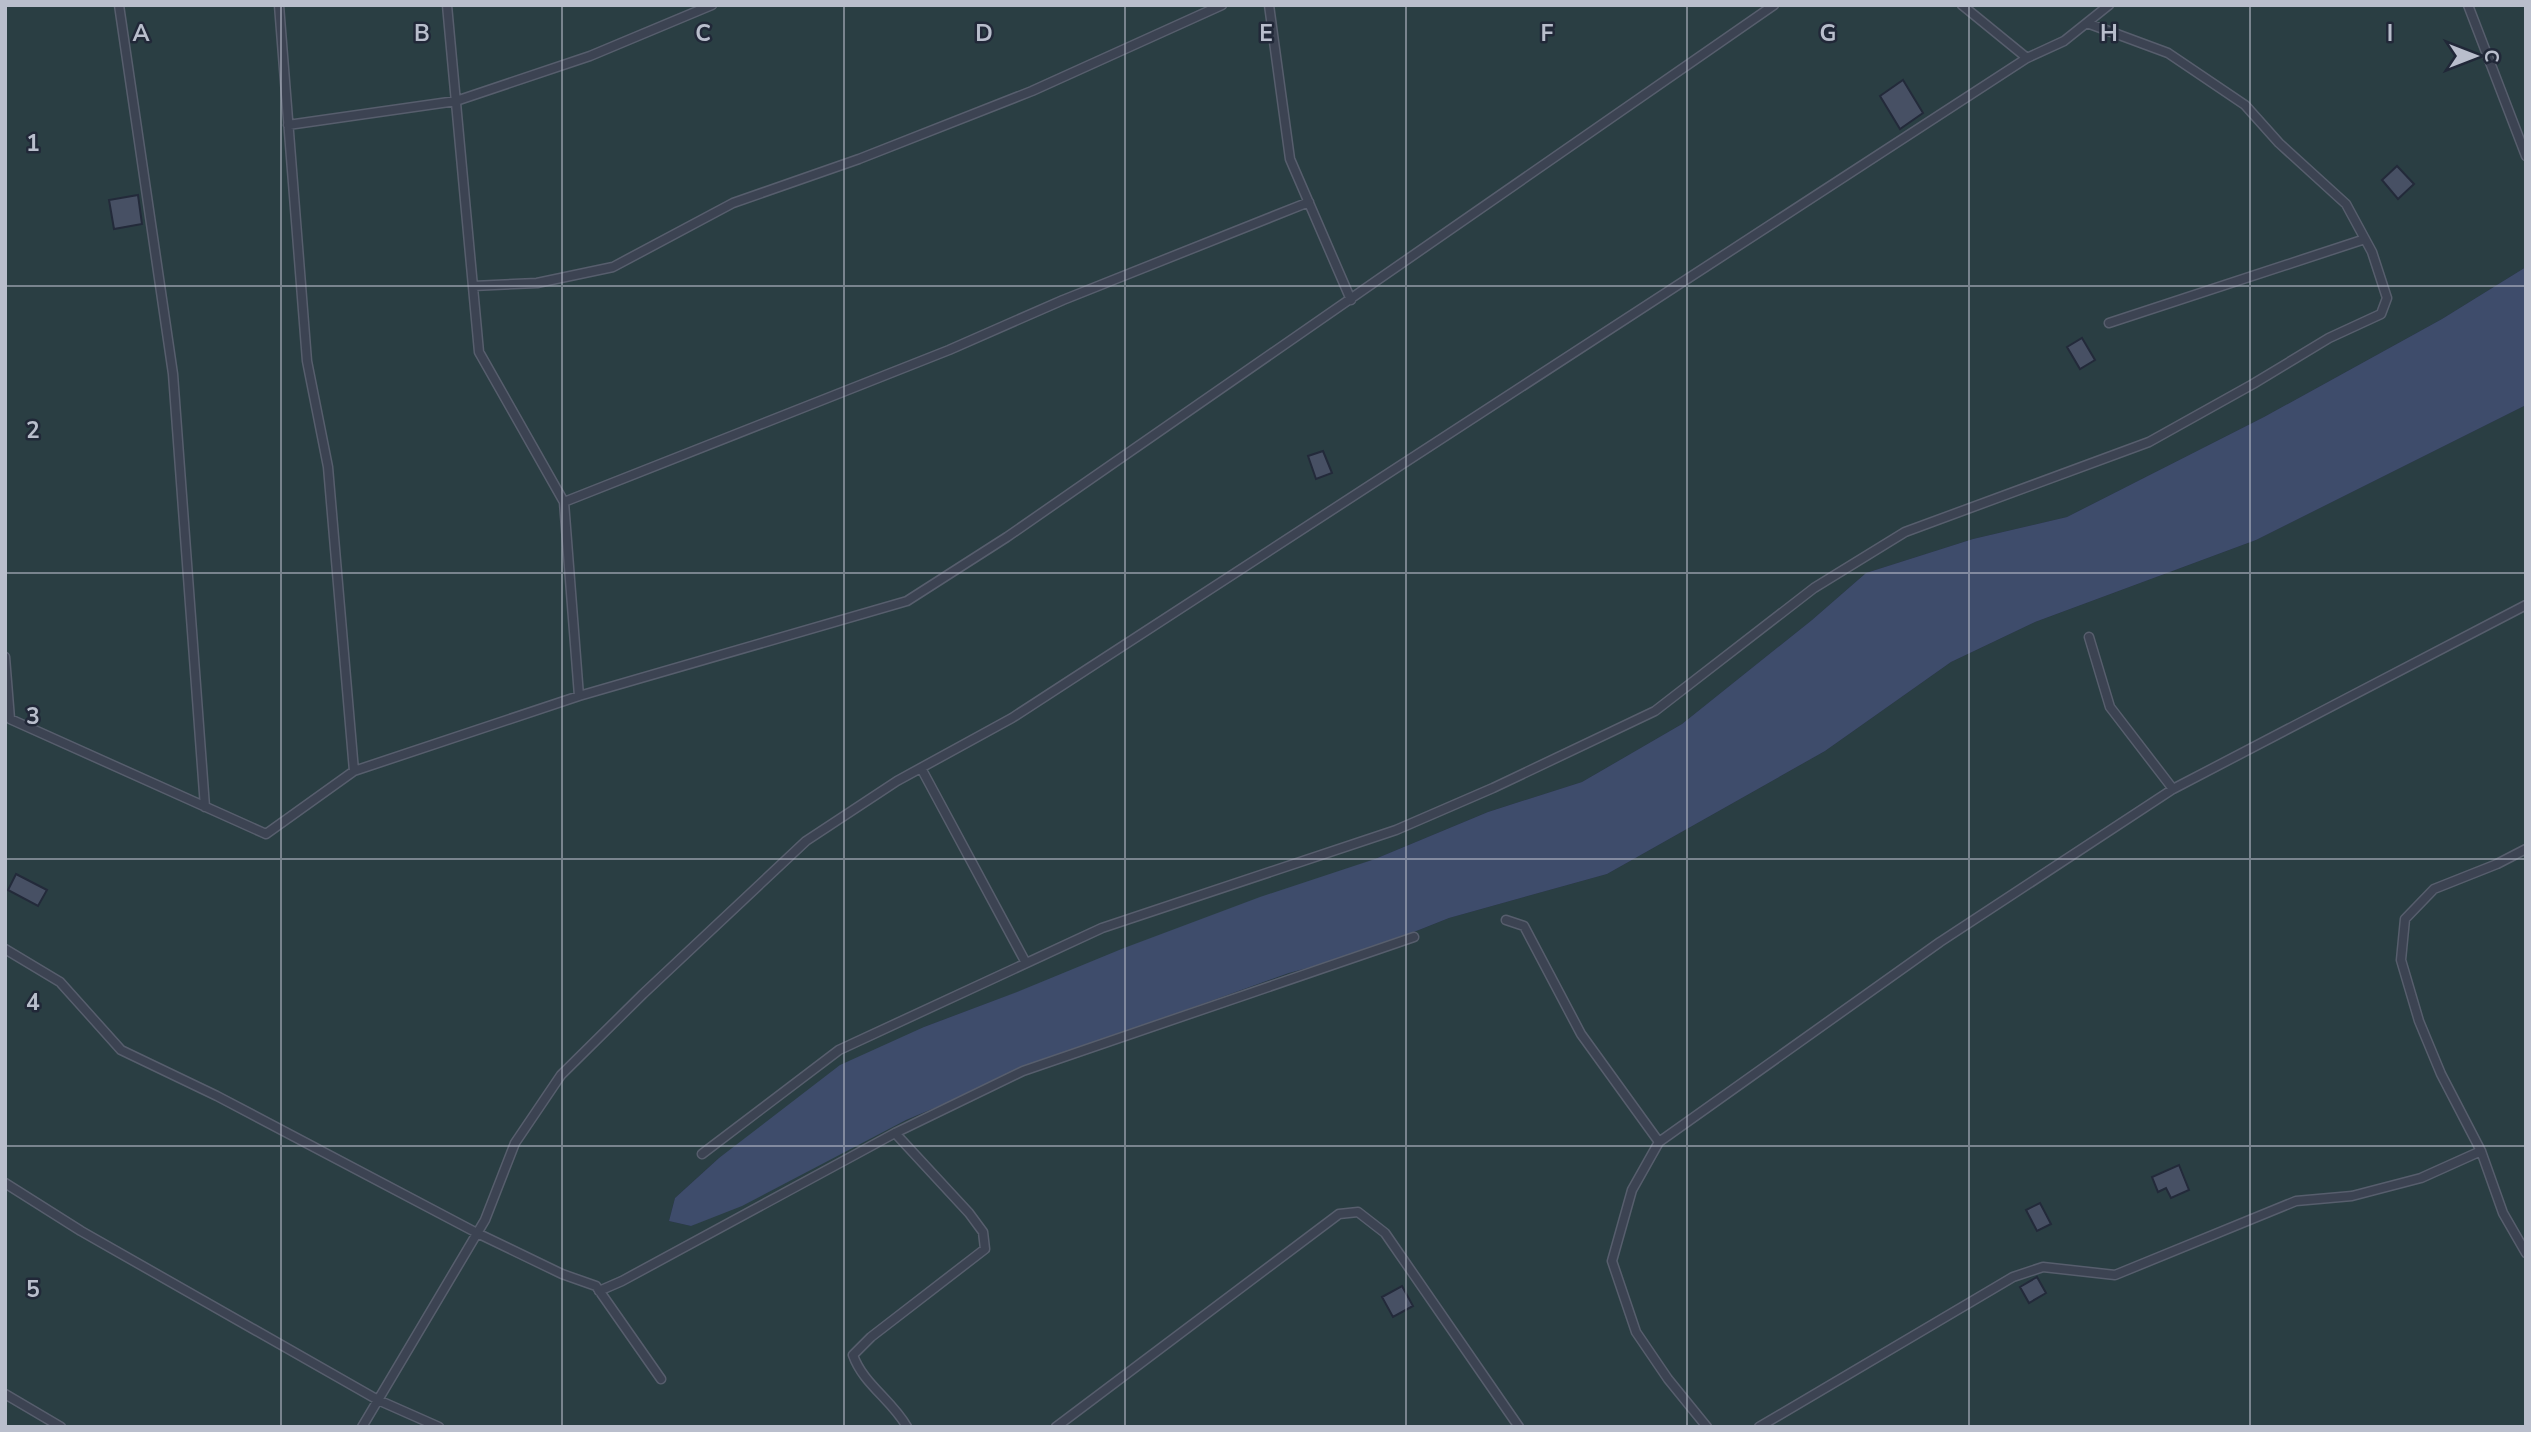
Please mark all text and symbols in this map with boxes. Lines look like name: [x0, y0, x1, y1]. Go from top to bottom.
text: A: [132, 18, 150, 49]
text: B: [414, 18, 430, 49]
text: C: [695, 18, 711, 49]
text: D: [975, 18, 993, 49]
text: E: [1259, 18, 1273, 49]
text: F: [1541, 18, 1554, 49]
text: G: [1820, 18, 1836, 49]
text: H: [2100, 18, 2118, 49]
text: I: [2387, 18, 2393, 49]
north arrow: [2440, 21, 2510, 91]
text: С: [2478, 50, 2504, 63]
text: 1: [26, 128, 40, 159]
text: 2: [26, 415, 40, 446]
text: 3: [26, 701, 40, 732]
text: 4: [26, 987, 40, 1018]
text: 5: [26, 1274, 40, 1305]

